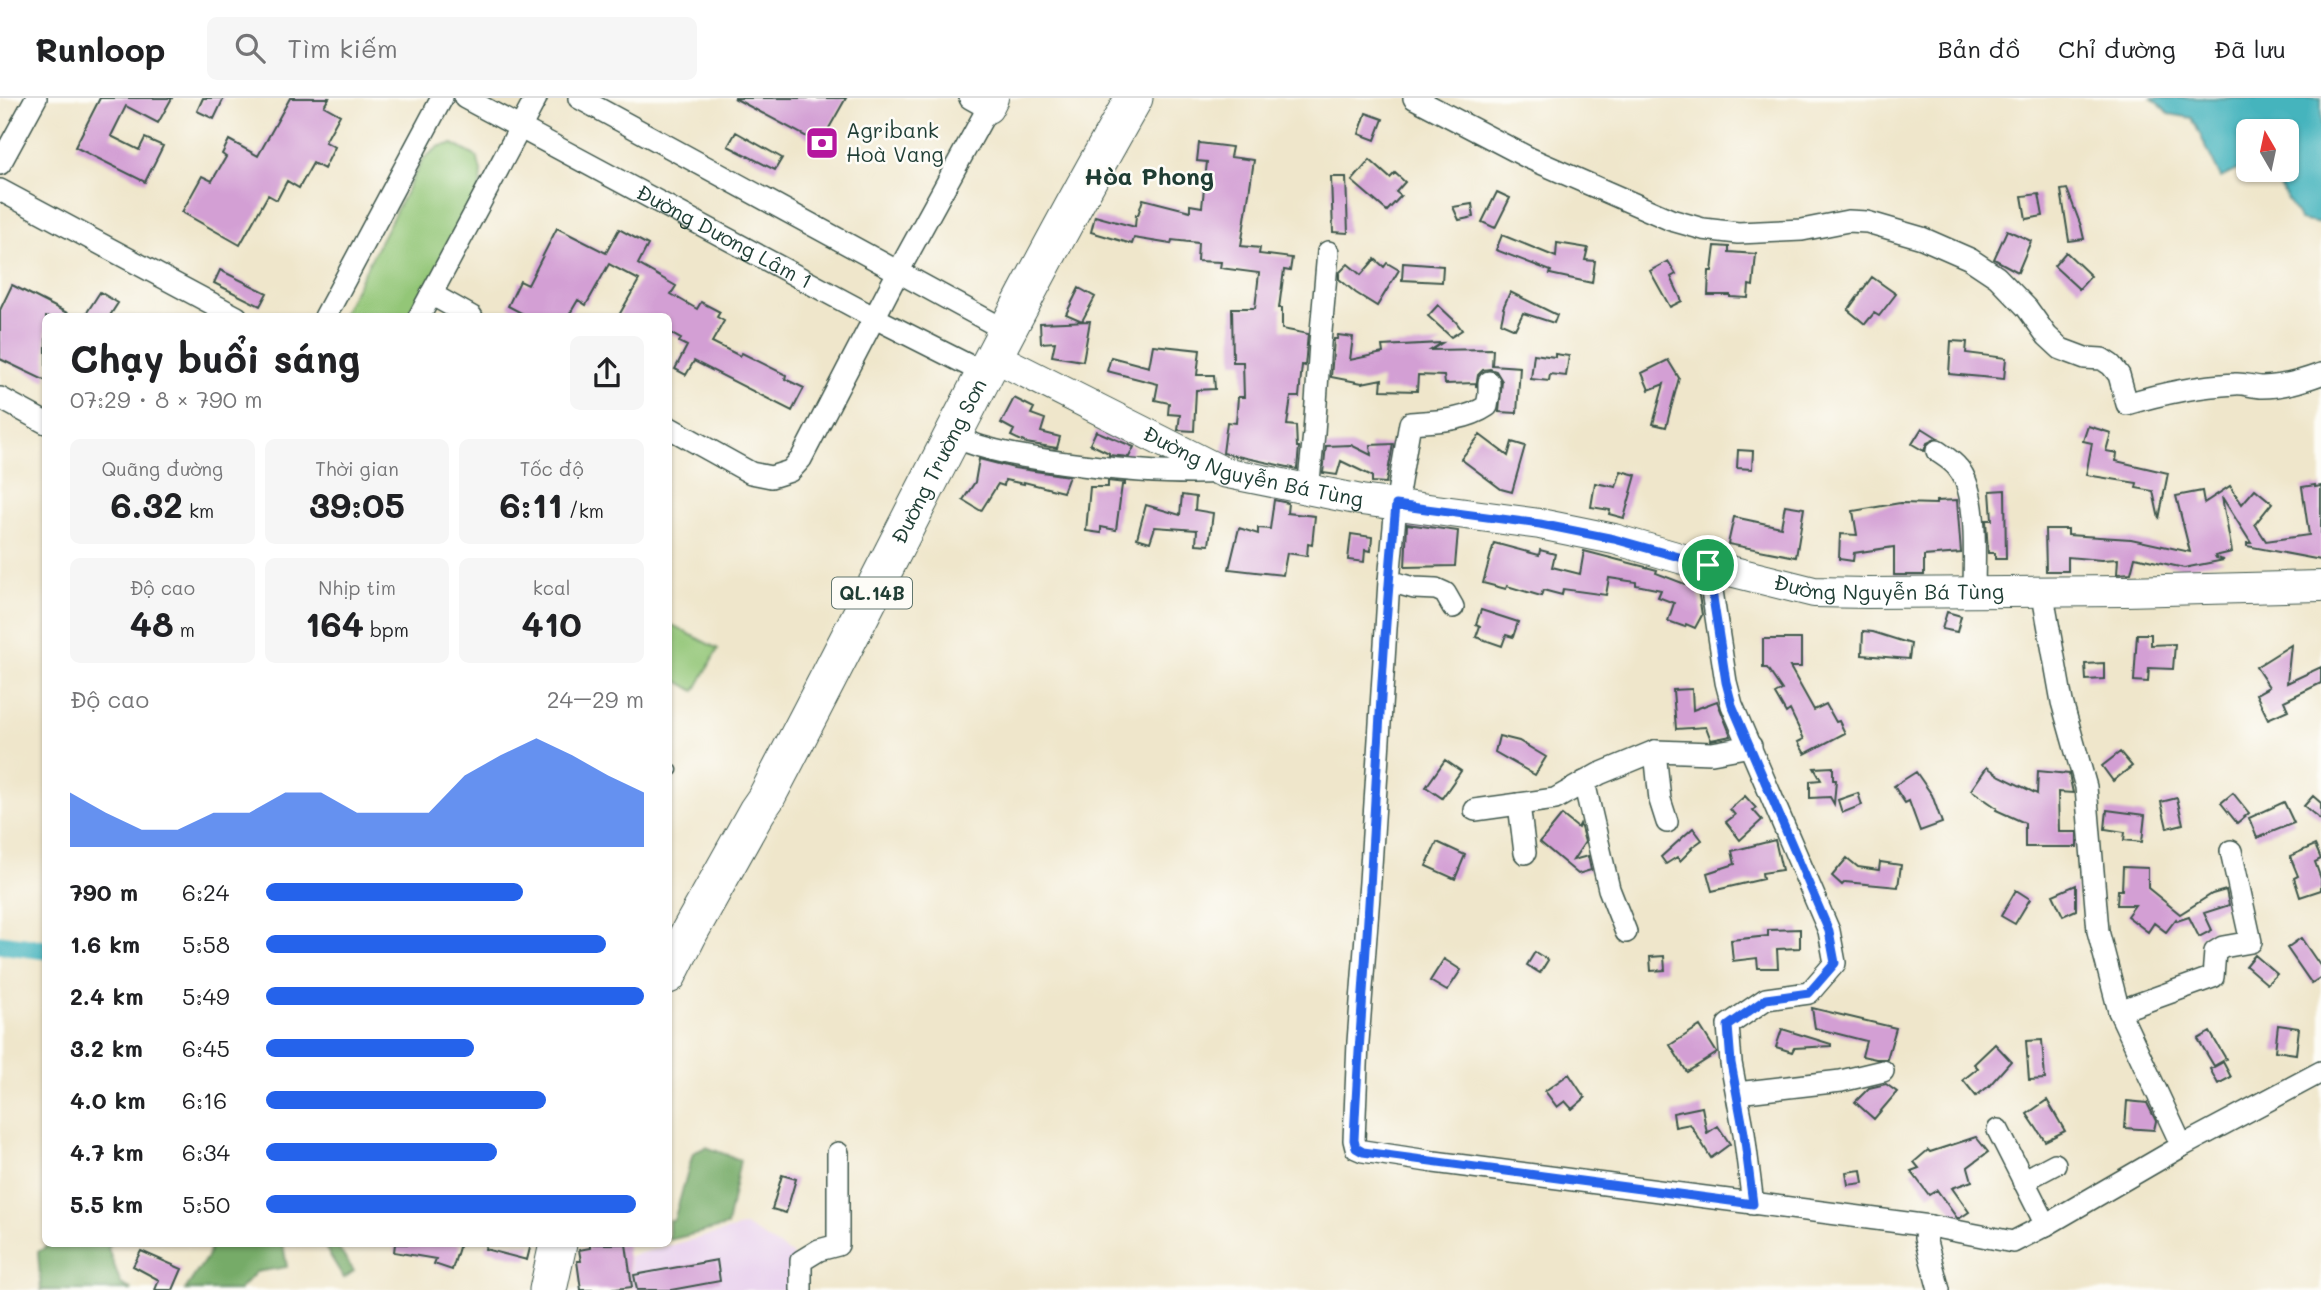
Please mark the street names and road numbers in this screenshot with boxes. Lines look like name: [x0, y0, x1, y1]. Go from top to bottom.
street label: Đường Dương Lâm 1: [632, 178, 817, 294]
street label: Đường Trường Sơn: [884, 374, 992, 548]
street label: Đường Nguyễn Bá Tùng: [1139, 419, 1366, 512]
street label: Đường Nguyễn Bá Tùng: [1771, 568, 2004, 605]
road number: QL.14B: [832, 578, 912, 608]

